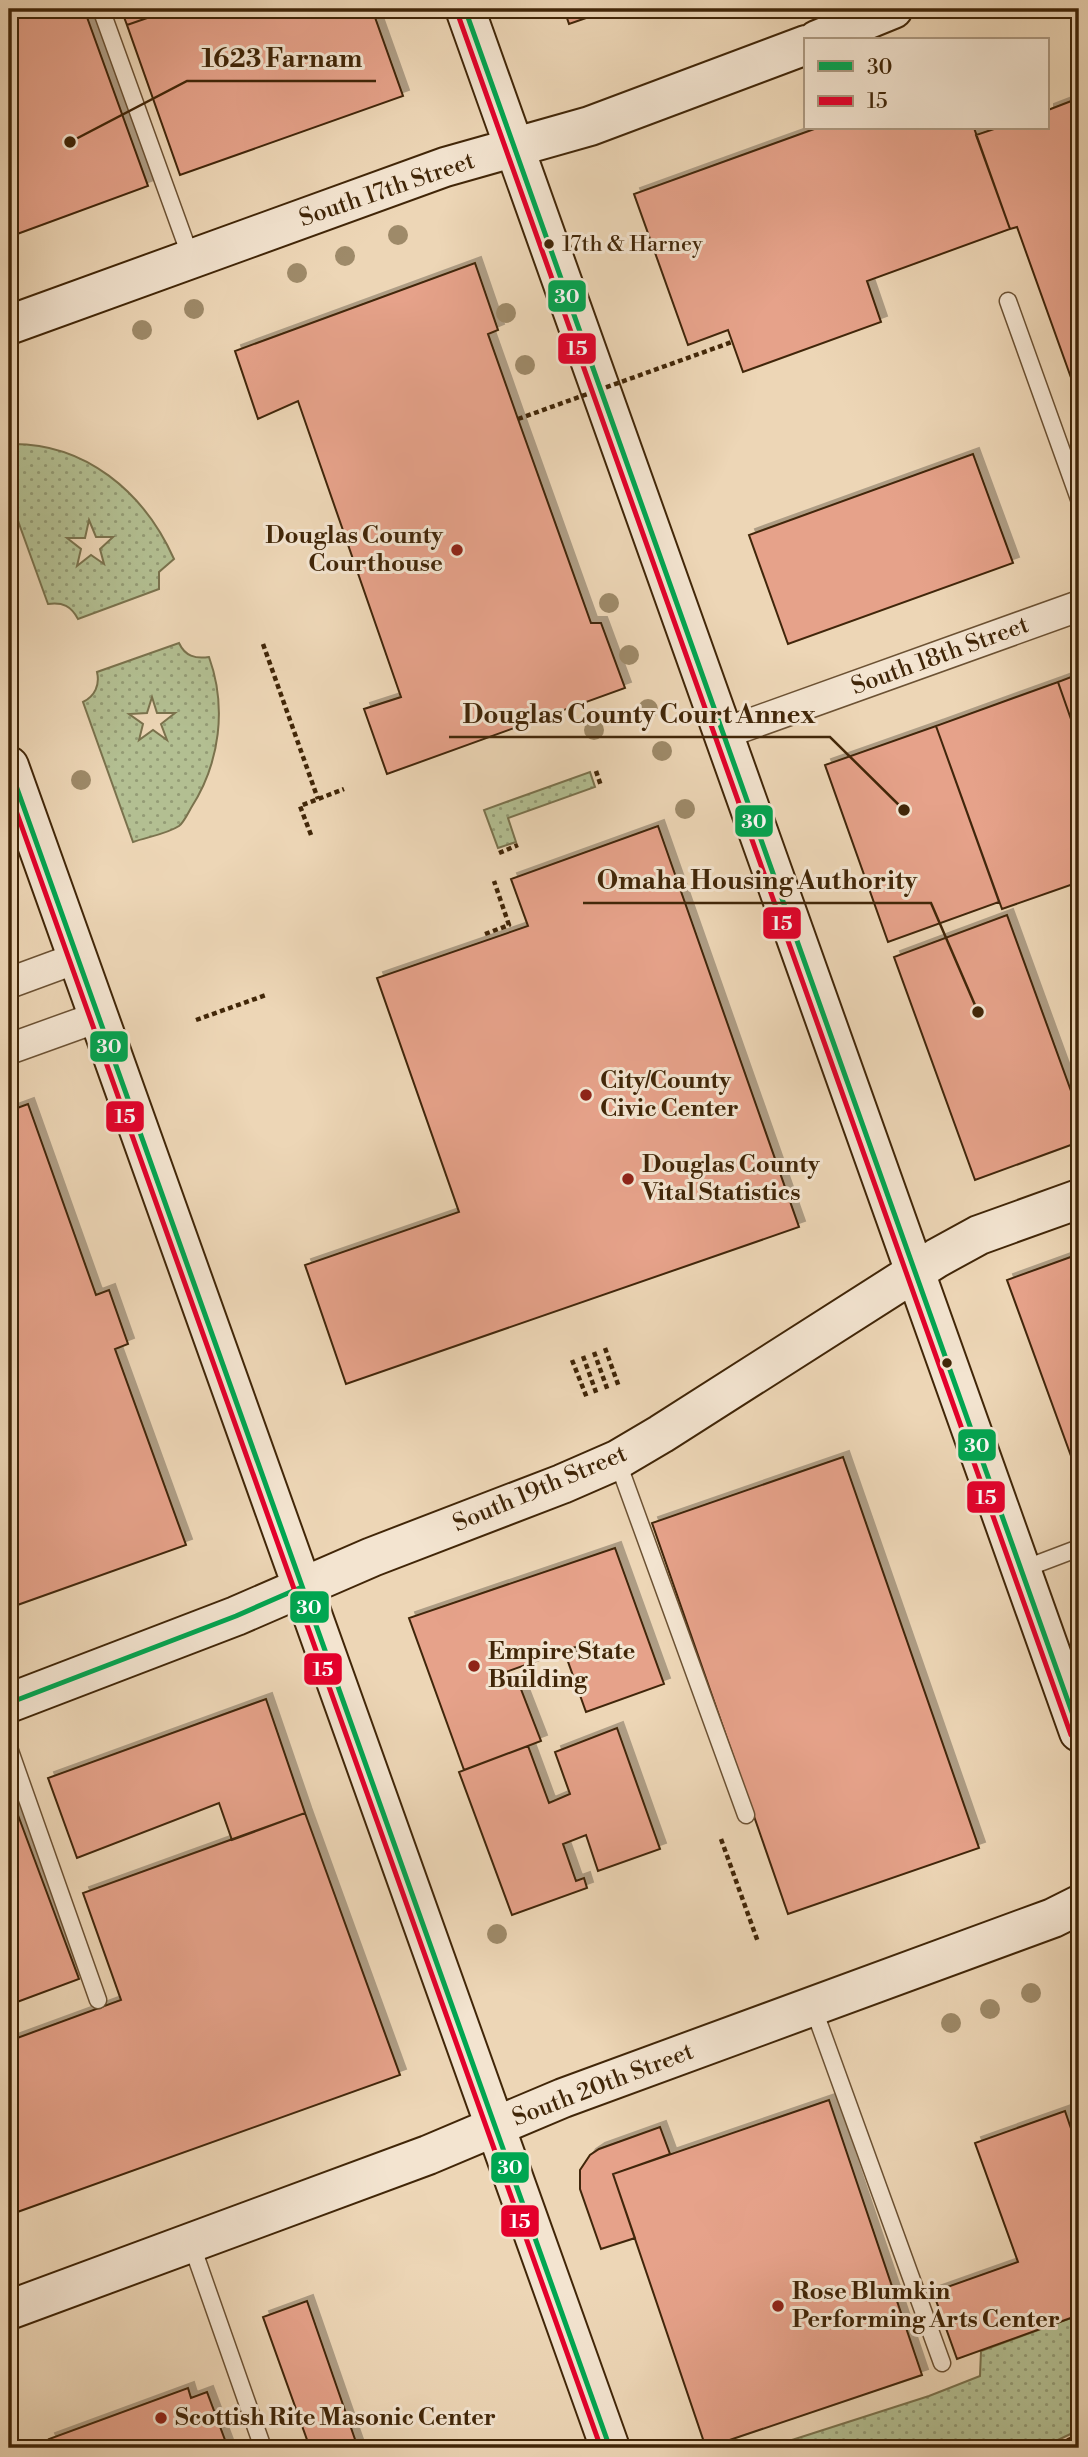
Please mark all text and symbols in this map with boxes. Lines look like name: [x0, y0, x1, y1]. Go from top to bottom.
callout: 1623 Farnam: [187, 34, 376, 81]
legend: [804, 38, 1050, 130]
text: 1623 Farnam: [202, 43, 363, 75]
text: 30: [867, 55, 893, 81]
text: 15: [867, 89, 888, 115]
street label: South 17th Street: [295, 146, 479, 234]
place label: 17th & Harney: [562, 231, 703, 258]
marker: 17th & Harney: [542, 237, 556, 251]
line badge: 30: [547, 279, 587, 313]
text: 30: [554, 285, 580, 309]
line badge: 15: [557, 332, 597, 365]
text: 15: [567, 337, 588, 361]
place label: Douglas County Courthouse: [265, 521, 444, 579]
marker: Douglas County Courthouse: [449, 542, 465, 558]
street label: South 18th Street: [847, 610, 1033, 702]
callout: Douglas County Court Annex: [449, 690, 830, 737]
text: Douglas County Court Annex: [462, 699, 816, 731]
line badge: 30: [734, 804, 774, 838]
text: 30: [741, 810, 767, 834]
callout: Omaha Housing Authority: [583, 856, 931, 903]
text: Omaha Housing Authority: [597, 865, 918, 897]
line badge: 15: [762, 906, 802, 940]
text: 15: [772, 912, 793, 936]
line badge: 30: [89, 1030, 129, 1063]
text: 30: [96, 1035, 122, 1059]
place label: City/County Civic Center: [600, 1066, 739, 1124]
marker: City/County Civic Center: [578, 1087, 594, 1103]
line badge: 15: [105, 1100, 145, 1133]
text: 15: [115, 1105, 136, 1129]
place label: Douglas County Vital Statistics: [641, 1150, 821, 1208]
marker: Douglas County Vital Statistics: [620, 1171, 636, 1187]
unlabelled marker: [940, 1356, 954, 1370]
line badge: 30: [957, 1428, 997, 1462]
text: 30: [964, 1434, 990, 1458]
street label: South 19th Street: [448, 1439, 632, 1539]
line badge: 15: [966, 1480, 1006, 1514]
text: 15: [976, 1486, 997, 1510]
line badge: 30: [289, 1590, 330, 1624]
text: 30: [296, 1596, 322, 1620]
place label: Empire State Building: [488, 1637, 635, 1695]
line badge: 15: [303, 1652, 343, 1686]
text: 15: [313, 1658, 334, 1682]
marker: Empire State Building: [466, 1658, 482, 1674]
street label: South 20th Street: [508, 2036, 698, 2133]
line badge: 30: [490, 2151, 530, 2184]
text: 30: [497, 2156, 523, 2180]
line badge: 15: [500, 2204, 540, 2238]
text: 15: [510, 2210, 531, 2234]
place label: Rose Blumkin Performing Arts Center: [792, 2277, 1060, 2335]
marker: Rose Blumkin Performing Arts Center: [770, 2298, 786, 2314]
place label: Scottish Rite Masonic Center: [175, 2403, 496, 2433]
marker: Scottish Rite Masonic Center: [153, 2410, 169, 2426]

